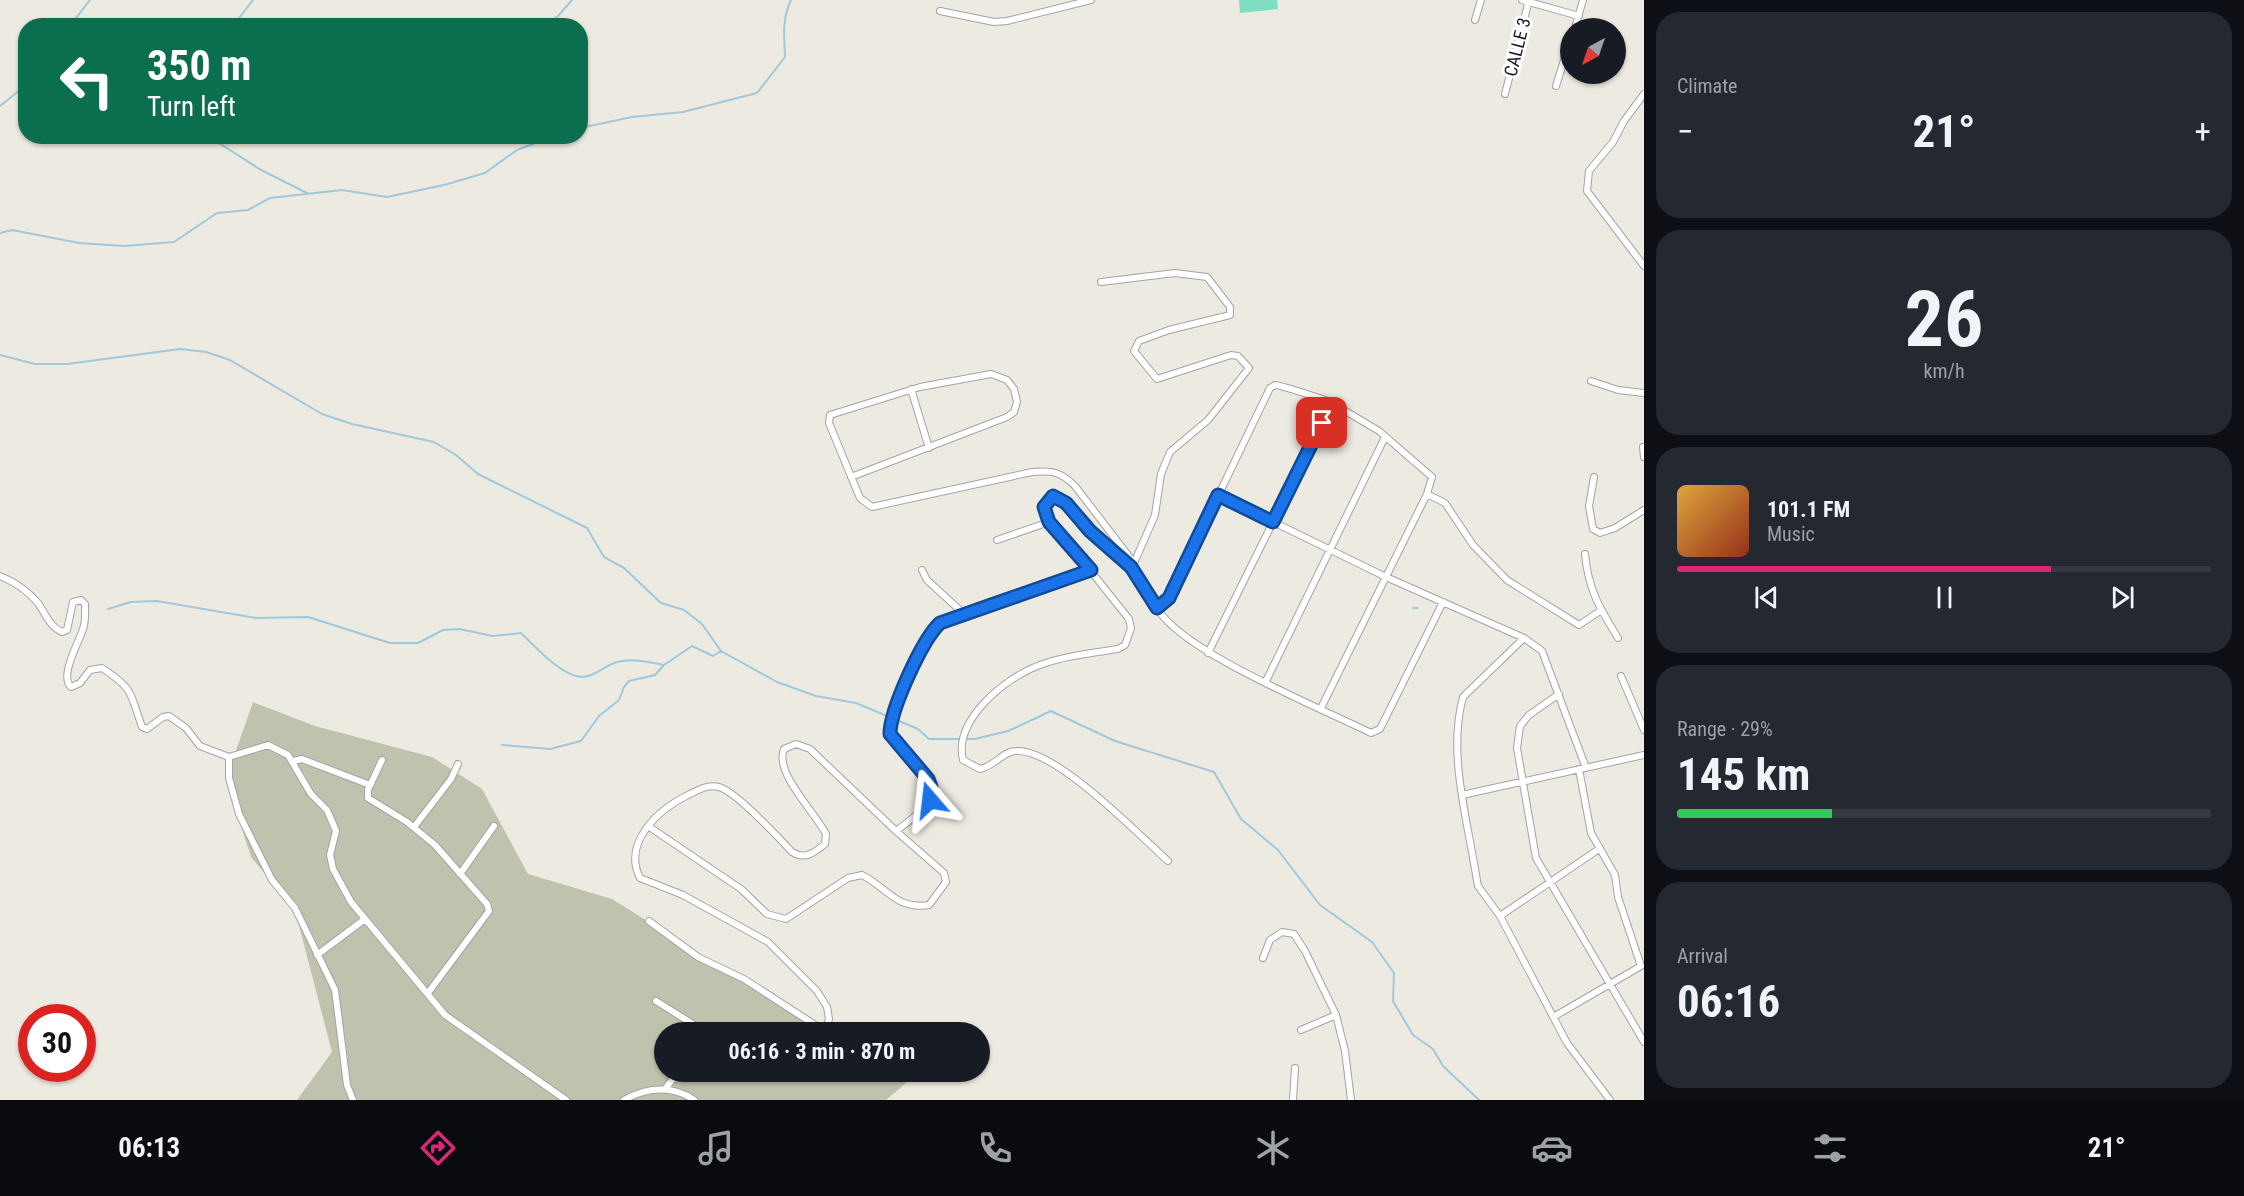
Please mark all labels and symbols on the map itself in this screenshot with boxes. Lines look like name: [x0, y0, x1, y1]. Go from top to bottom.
street label: CALLE 3: [1500, 16, 1534, 78]
north arrow: [1560, 18, 1626, 84]
pin: [1296, 397, 1347, 448]
position arrow: [898, 768, 962, 832]
speed limit sign: 30: [18, 1004, 96, 1082]

